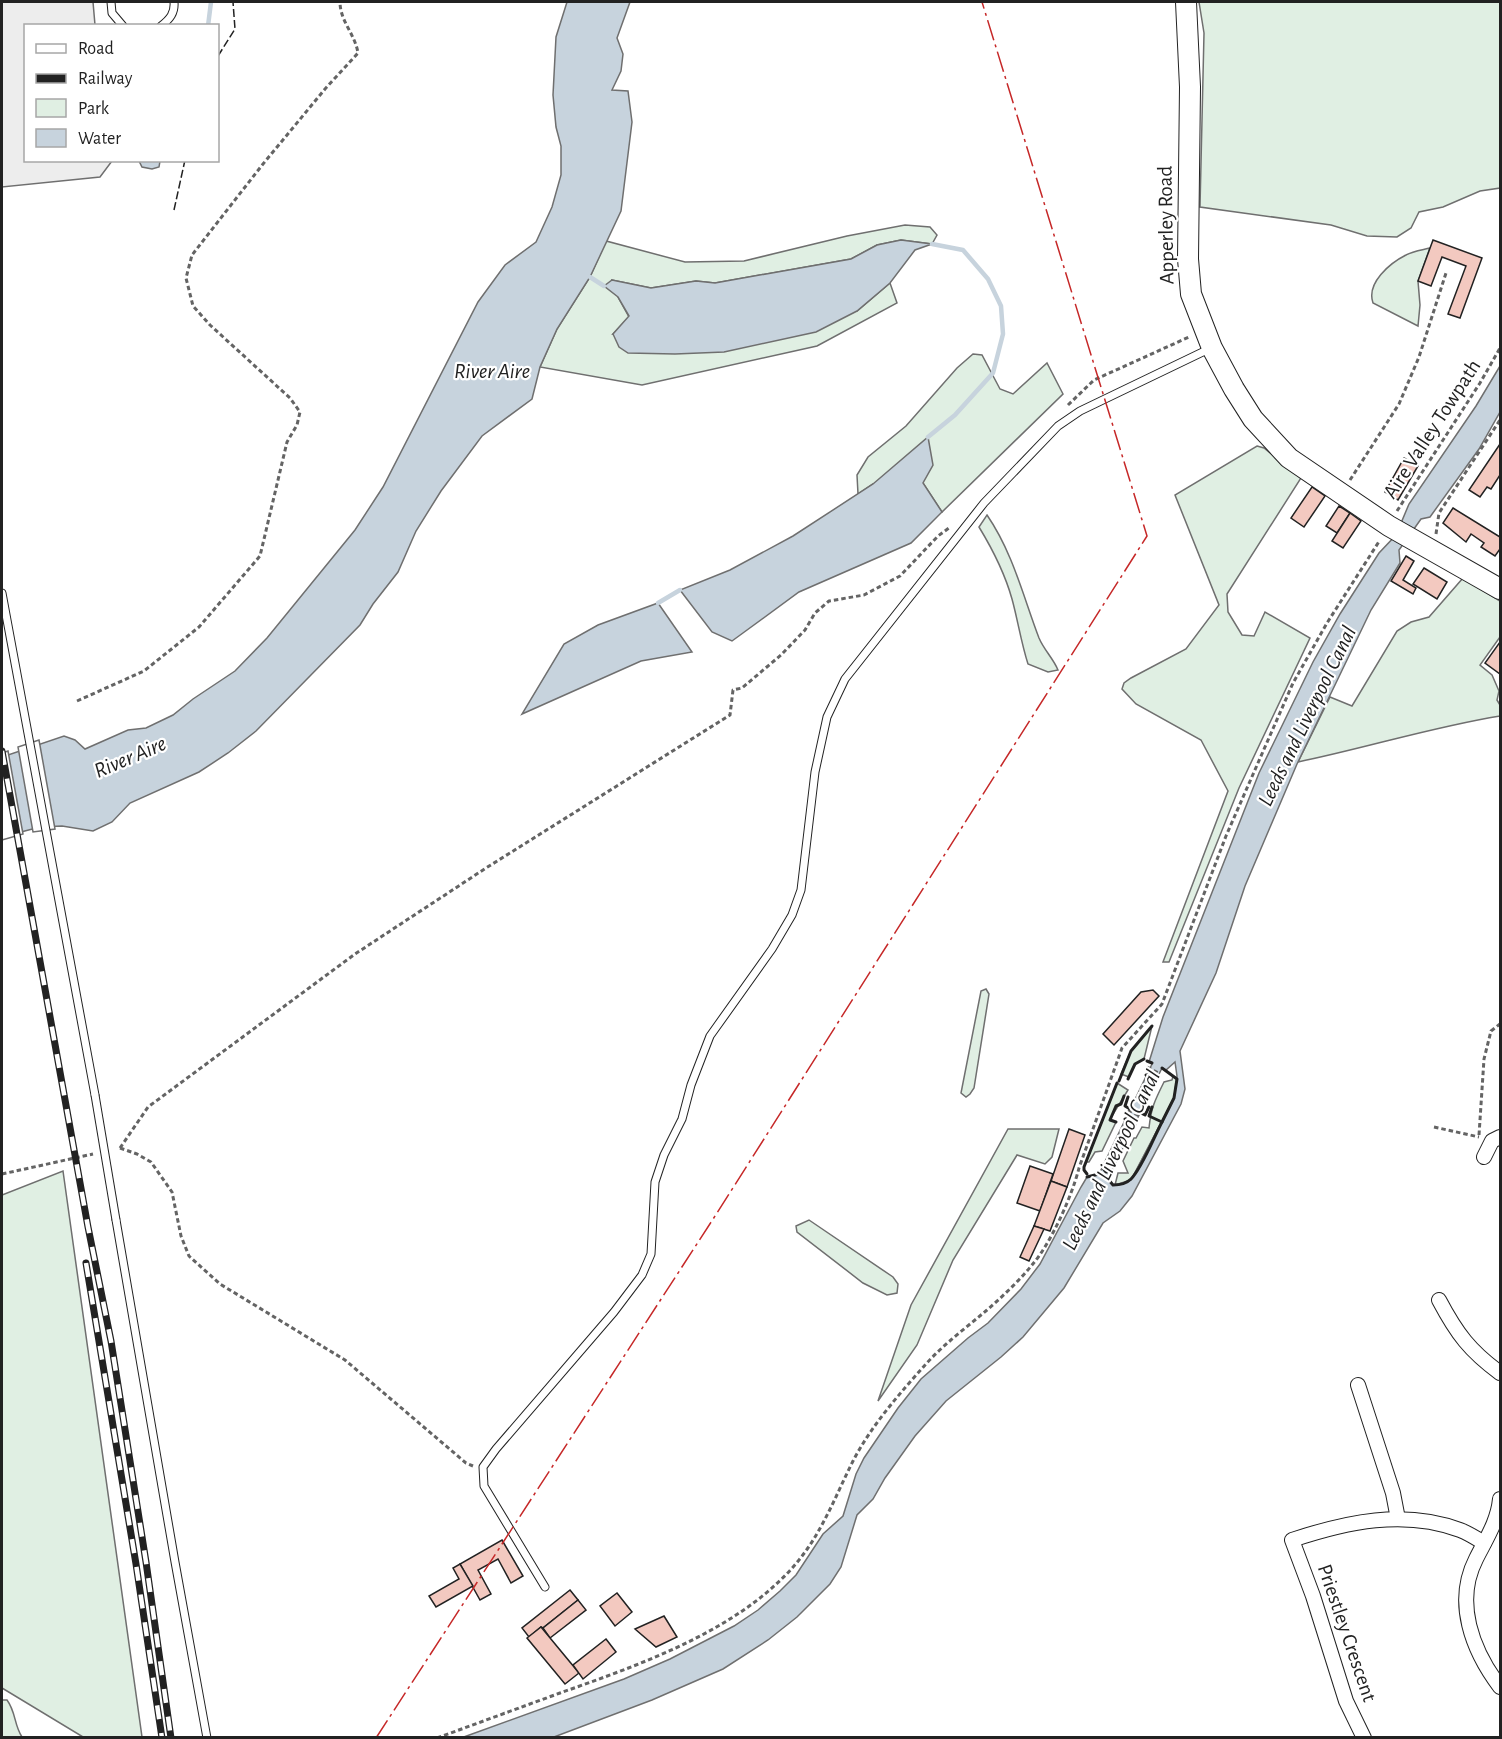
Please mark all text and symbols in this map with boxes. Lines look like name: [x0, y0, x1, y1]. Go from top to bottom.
legend: [24, 24, 219, 162]
text: Road: [78, 40, 114, 58]
text: Railway: [78, 70, 133, 88]
text: Park: [78, 100, 110, 118]
text: Water: [78, 130, 121, 148]
street label: Apperley Road: [1154, 165, 1178, 285]
street label: Aire Valley Towpath: [1379, 356, 1485, 502]
water label: River Aire: [454, 360, 530, 382]
water label: Leeds and Liverpool Canal: [1254, 622, 1361, 810]
water label: River Aire: [91, 732, 169, 782]
water label: Leeds and Liverpool Canal: [1058, 1066, 1165, 1254]
street label: Priestley Crescent: [1314, 1562, 1380, 1705]

